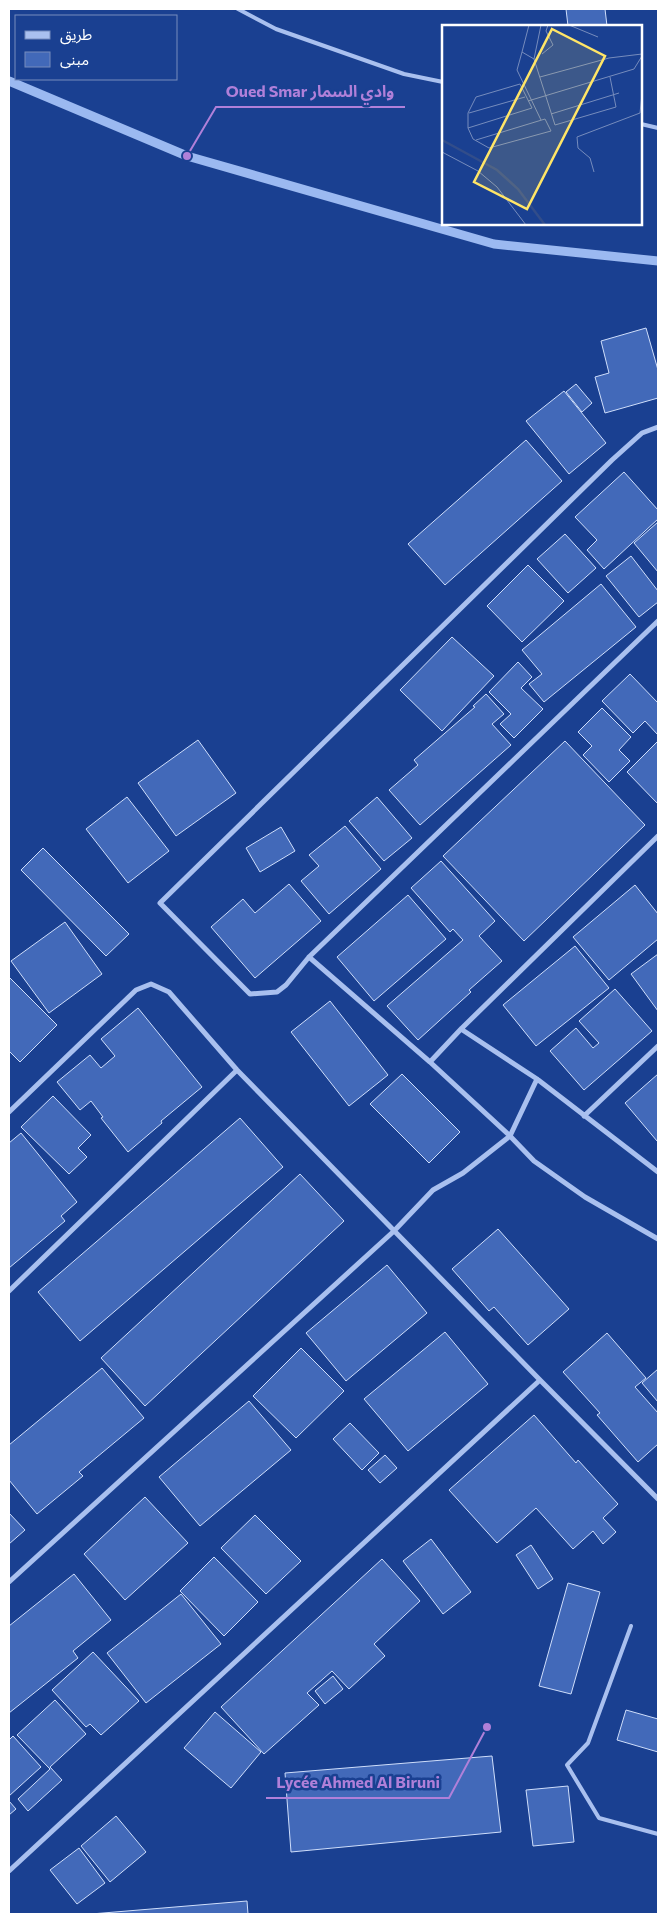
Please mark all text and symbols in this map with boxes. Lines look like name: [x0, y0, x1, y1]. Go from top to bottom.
legend: [15, 15, 178, 80]
text: طريق: [60, 25, 92, 45]
inset map: [442, 25, 642, 225]
text: مبنى: [60, 50, 89, 69]
callout: Oued Smar وادي السمار: [216, 76, 405, 107]
text: Oued Smar وادي السمار: [226, 81, 394, 105]
callout: Lycée Ahmed Al Biruni: [266, 1767, 449, 1798]
text: Lycée Ahmed Al Biruni: [276, 1772, 440, 1791]

